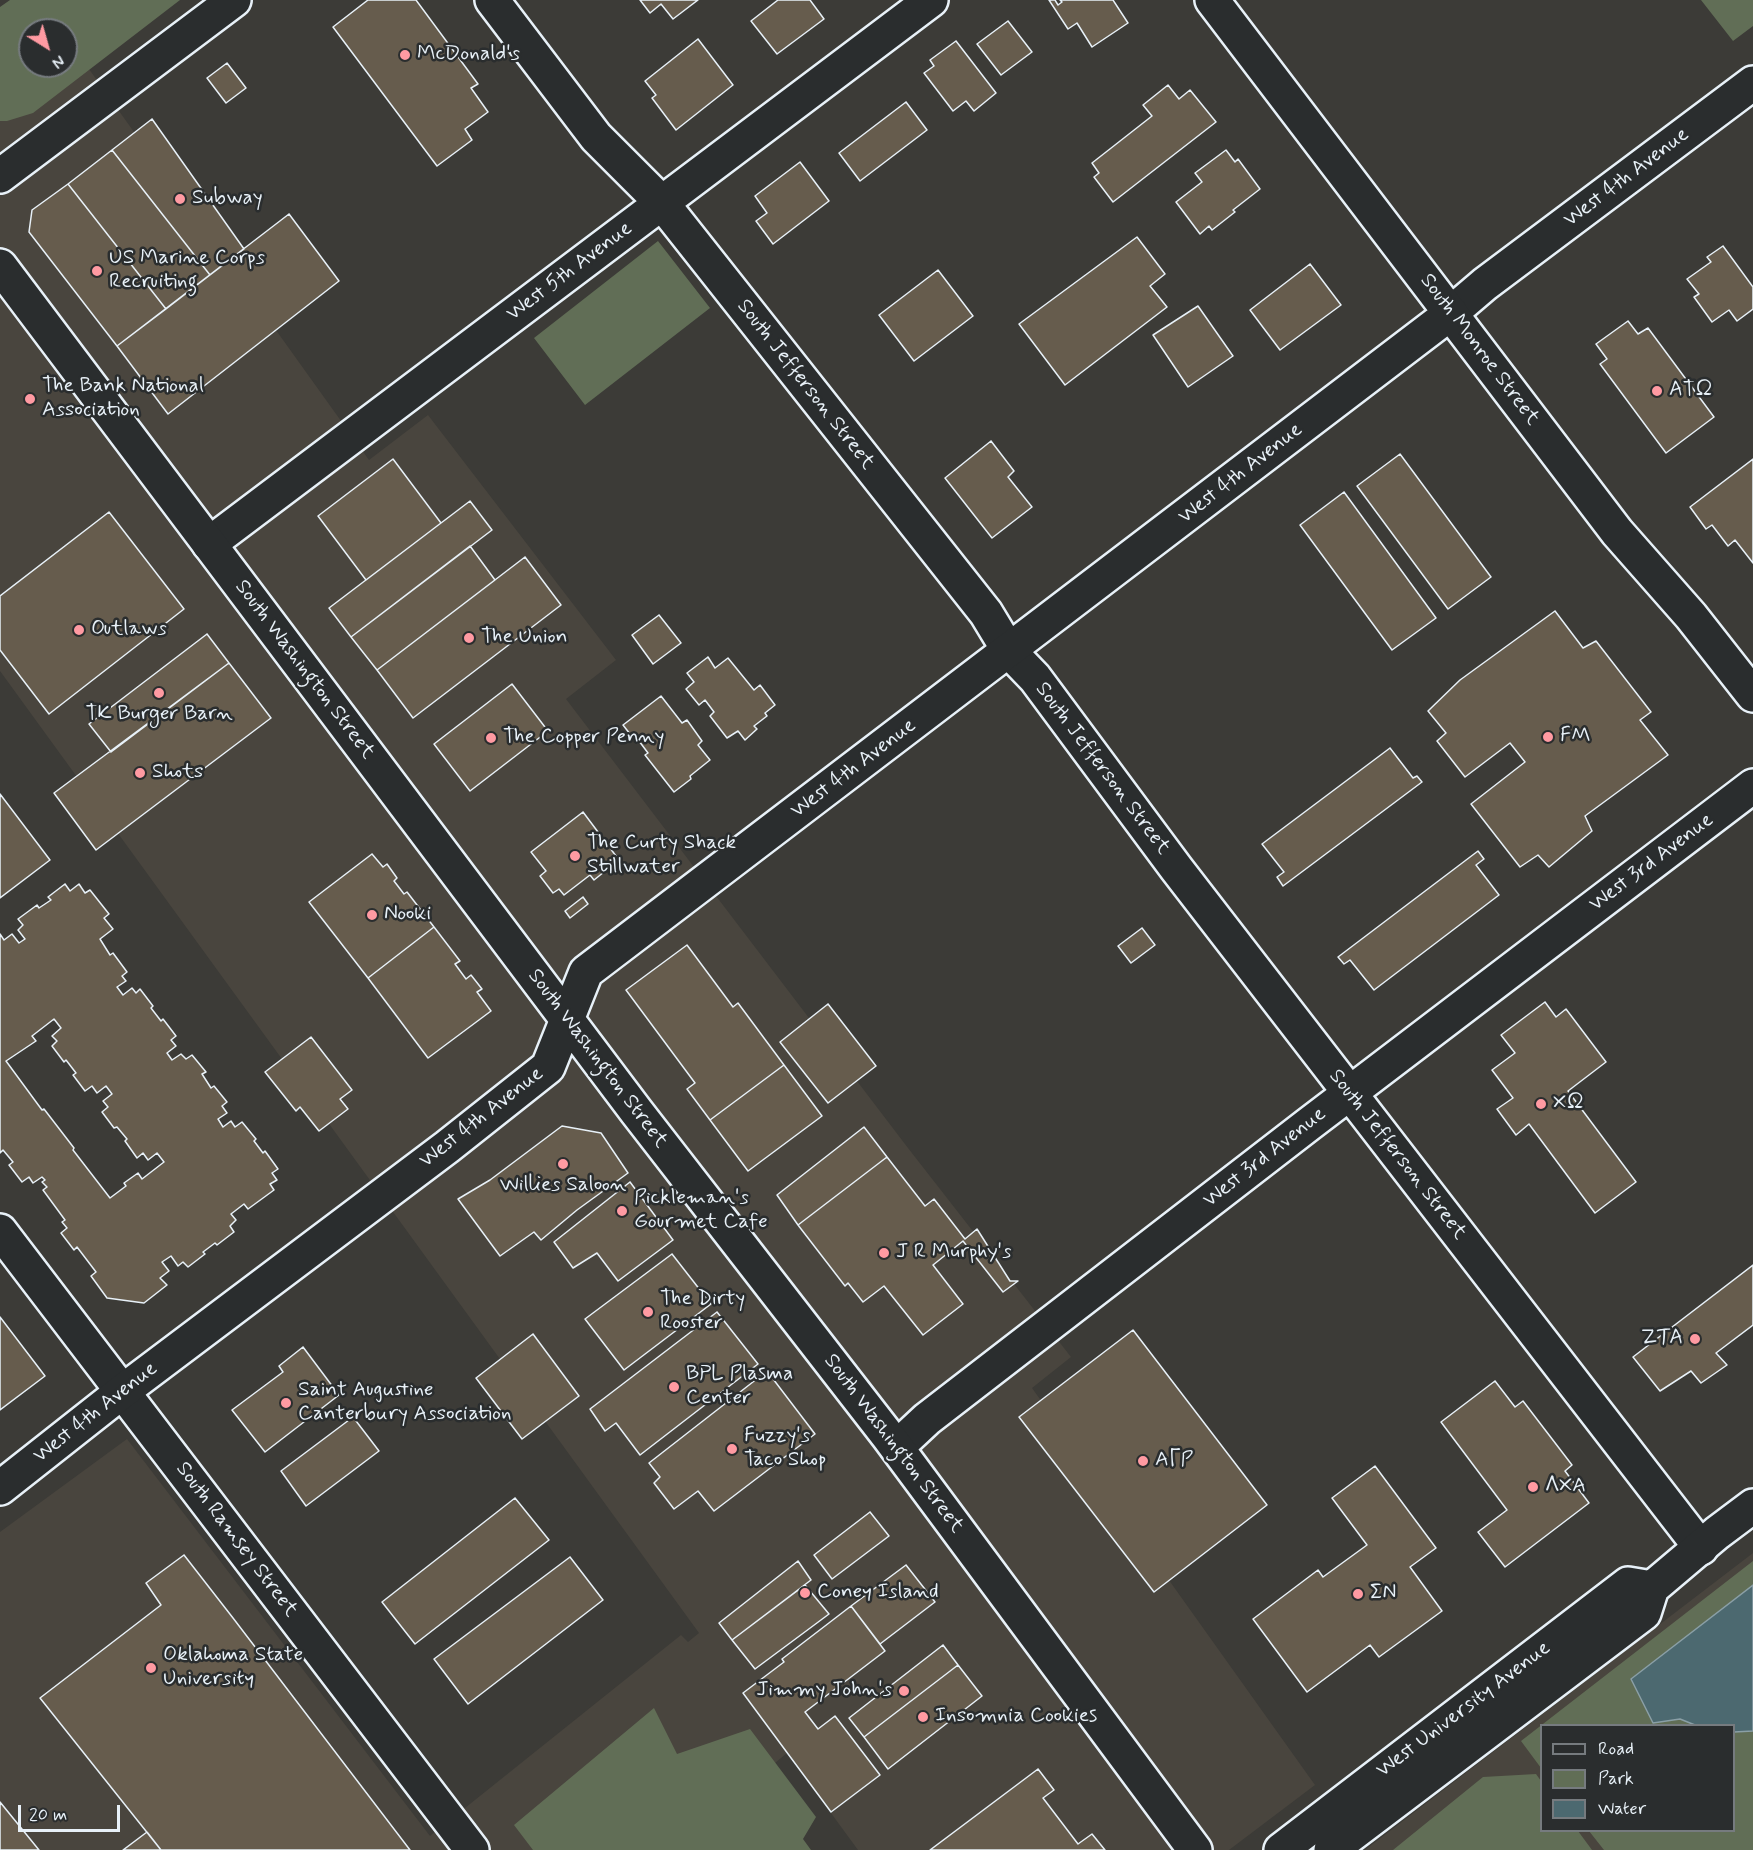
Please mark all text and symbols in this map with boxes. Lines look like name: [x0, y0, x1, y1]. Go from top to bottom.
north arrow: [18, 18, 78, 78]
place label: McDonald's: [417, 42, 520, 68]
marker: McDonald's: [398, 48, 412, 62]
text: N: [47, 50, 69, 73]
street label: West 4th Avenue: [1559, 123, 1695, 233]
place label: Subway: [192, 186, 263, 212]
marker: Subway: [173, 192, 187, 206]
street label: West 5th Avenue: [502, 217, 638, 327]
place label: US Marine Corps Recruiting: [109, 246, 265, 296]
marker: US Marine Corps Recruiting: [90, 264, 104, 278]
street label: South Monroe Street: [1414, 269, 1544, 431]
street label: South Jefferson Street: [731, 295, 879, 475]
place label: The Bank National Association: [42, 374, 204, 424]
place label: ΑTΩ: [1669, 378, 1713, 404]
marker: ΑTΩ: [1650, 384, 1664, 398]
marker: The Bank National Association: [23, 392, 37, 406]
street label: West 4th Avenue: [1174, 418, 1308, 530]
street label: South Washington Street: [228, 576, 380, 764]
place label: Outlaws: [91, 617, 167, 643]
marker: Outlaws: [72, 623, 86, 637]
place label: The Union: [481, 625, 568, 651]
marker: The Union: [462, 631, 476, 645]
street label: South Jefferson Street: [1029, 678, 1175, 860]
marker: TK Burger Barn: [152, 686, 166, 700]
place label: TK Burger Barn: [85, 702, 233, 728]
street label: West 4th Avenue: [786, 714, 922, 824]
place label: FM: [1560, 724, 1591, 750]
place label: The Copper Penny: [503, 725, 665, 751]
marker: FM: [1541, 730, 1555, 744]
marker: The Copper Penny: [484, 731, 498, 745]
place label: Shots: [152, 760, 203, 786]
marker: Shots: [133, 766, 147, 780]
street label: West 3rd Avenue: [1585, 808, 1719, 918]
place label: The Curty Shack Stillwater: [587, 831, 736, 881]
marker: The Curty Shack Stillwater: [568, 849, 582, 863]
place label: Nooki: [384, 902, 431, 928]
marker: Nooki: [365, 908, 379, 922]
street label: South Washington Street: [521, 965, 673, 1153]
street label: West 4th Avenue: [415, 1062, 549, 1174]
street label: South Jefferson Street: [1323, 1065, 1471, 1245]
place label: XΩ: [1553, 1091, 1584, 1117]
marker: XΩ: [1534, 1097, 1548, 1111]
street label: West 3rd Avenue: [1199, 1102, 1331, 1214]
marker: Willies Saloon: [556, 1157, 570, 1171]
place label: Willies Saloon: [500, 1173, 626, 1199]
place label: Pickleman's Gourmet Cafe: [634, 1186, 768, 1236]
marker: Pickleman's Gourmet Cafe: [615, 1204, 629, 1218]
place label: J R Murphy's: [896, 1240, 1011, 1266]
marker: J R Murphy's: [877, 1246, 891, 1260]
place label: The Dirty Rooster: [660, 1287, 745, 1337]
marker: The Dirty Rooster: [641, 1305, 655, 1319]
place label: ΖΤΑ: [1641, 1326, 1683, 1352]
marker: ΖΤΑ: [1688, 1332, 1702, 1346]
street label: South Washington Street: [817, 1350, 969, 1538]
street label: West 4th Avenue: [29, 1357, 163, 1469]
place label: BPL Plasma Center: [686, 1362, 793, 1412]
place label: Saint Augustine Canterbury Association: [298, 1378, 511, 1428]
marker: BPL Plasma Center: [667, 1380, 681, 1394]
marker: Saint Augustine Canterbury Association: [279, 1396, 293, 1410]
place label: Fuzzy's Taco Shop: [744, 1424, 826, 1474]
marker: Fuzzy's Taco Shop: [725, 1442, 739, 1456]
place label: AΓP: [1155, 1448, 1193, 1474]
marker: AΓP: [1136, 1454, 1150, 1468]
street label: South Ramsey Street: [169, 1457, 303, 1623]
place label: ΛXA: [1545, 1474, 1586, 1500]
marker: ΛXA: [1526, 1480, 1540, 1494]
place label: Coney Island: [817, 1580, 939, 1606]
place label: ΣN: [1370, 1581, 1397, 1607]
marker: Coney Island: [798, 1586, 812, 1600]
marker: ΣN: [1351, 1587, 1365, 1601]
street label: West University Avenue: [1372, 1636, 1556, 1784]
place label: Oklahoma State University: [163, 1643, 303, 1693]
marker: Oklahoma State University: [144, 1661, 158, 1675]
place label: Jimmy John's: [756, 1678, 892, 1704]
marker: Jimmy John's: [897, 1684, 911, 1698]
place label: Insomnia Cookies: [935, 1704, 1097, 1730]
marker: Insomnia Cookies: [916, 1710, 930, 1724]
legend: [1540, 1724, 1735, 1832]
text: Road: [1598, 1737, 1634, 1761]
text: Park: [1598, 1767, 1634, 1791]
scale bar: [21, 1793, 123, 1831]
text: Water: [1598, 1797, 1646, 1821]
text: 20 m: [29, 1803, 67, 1827]

